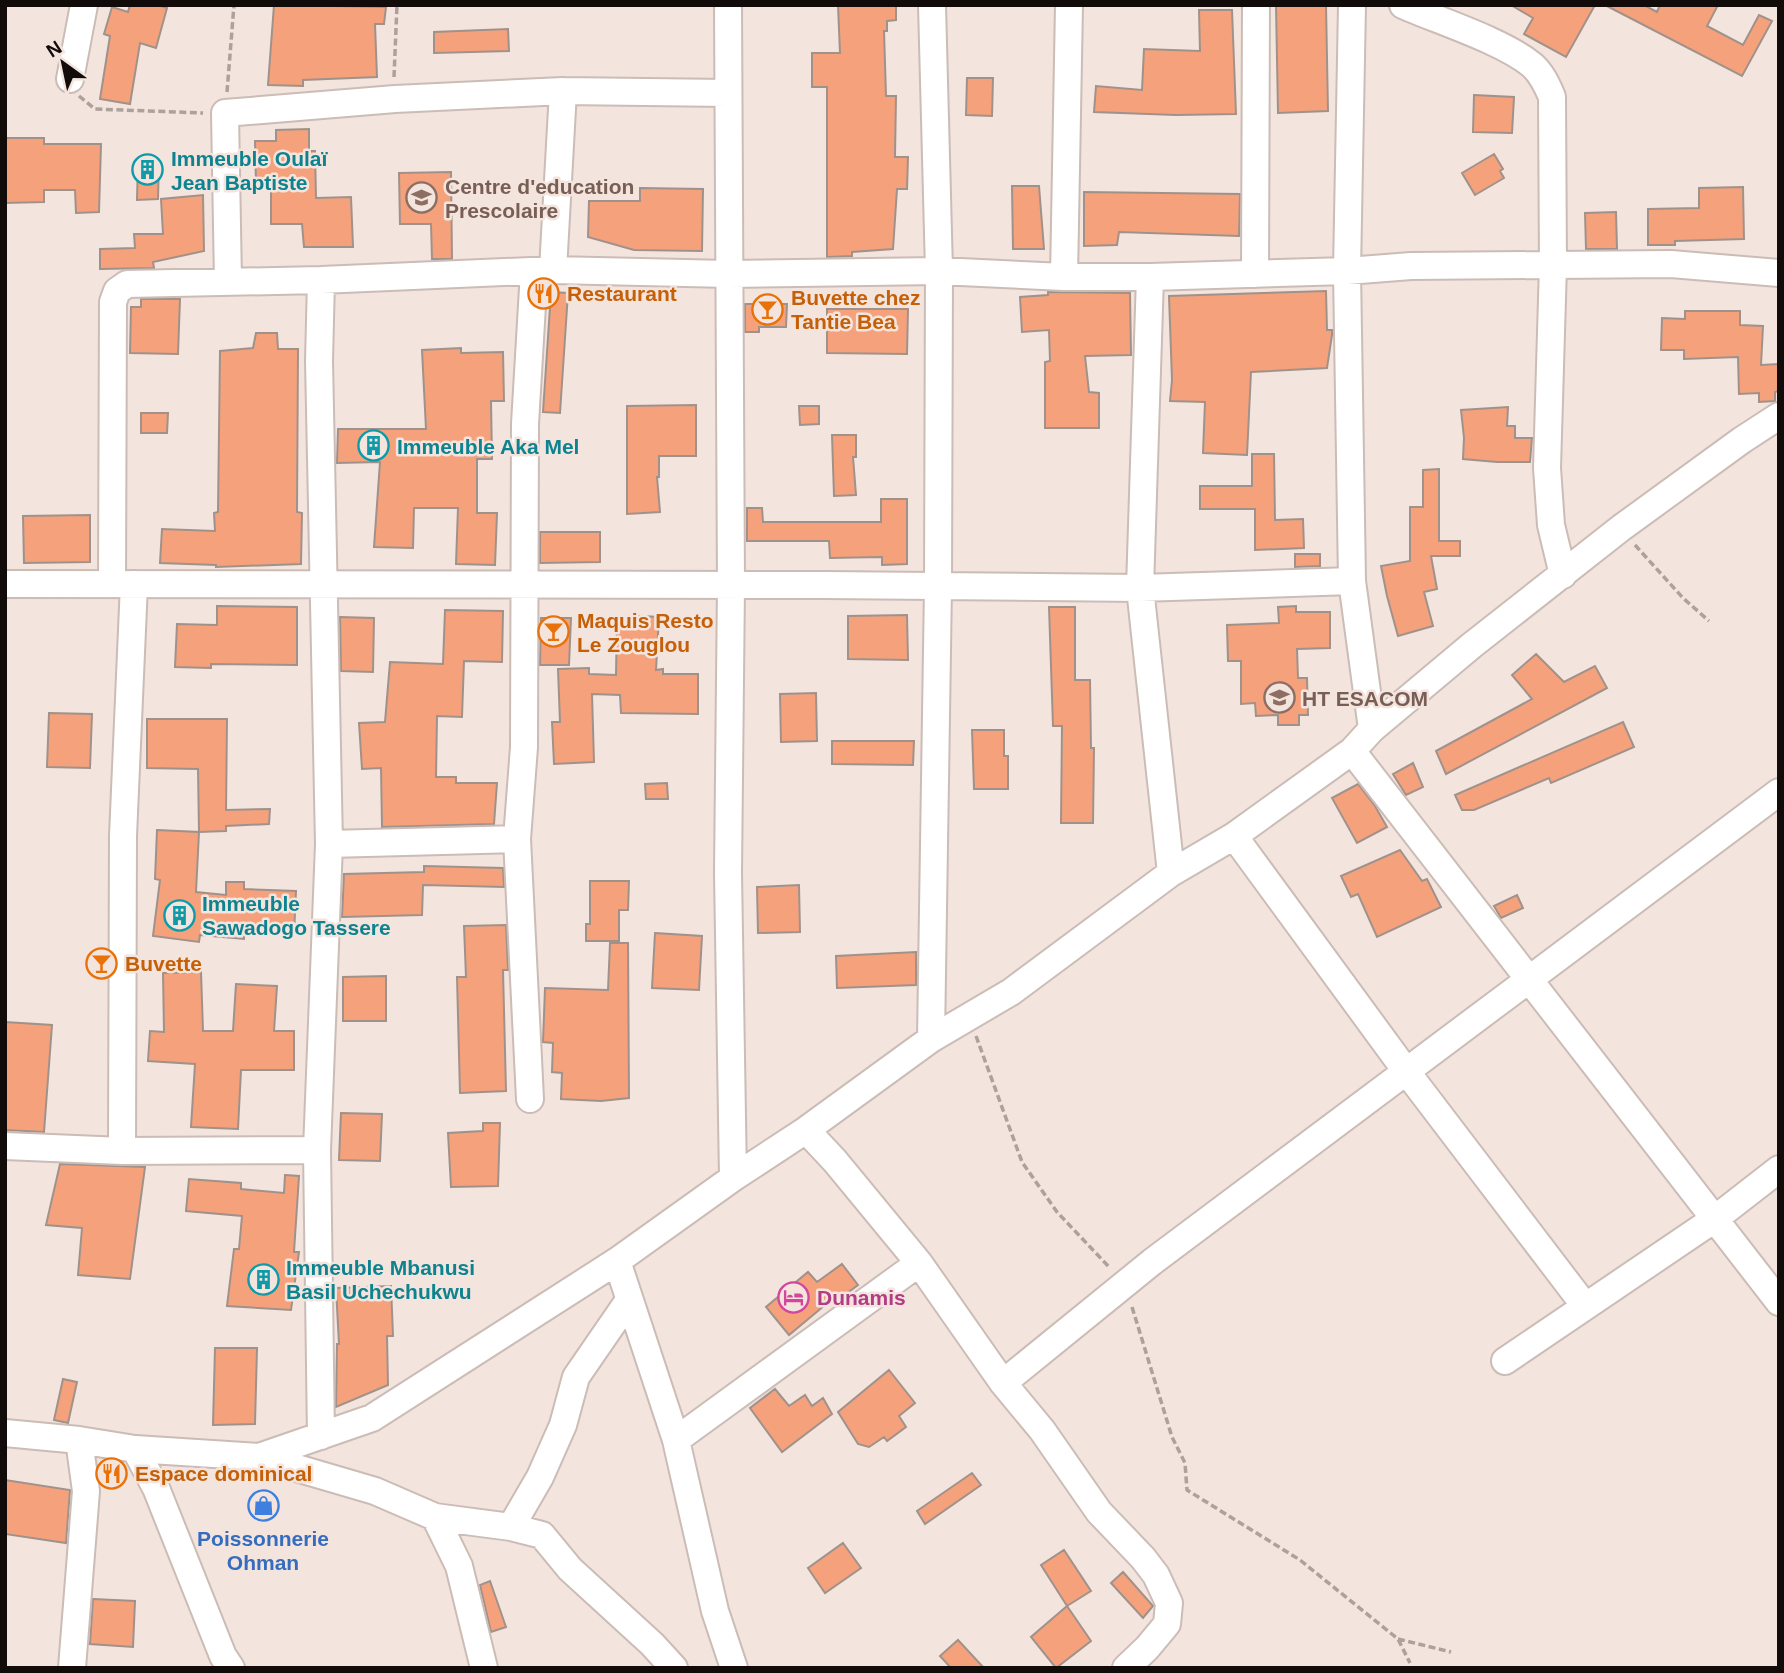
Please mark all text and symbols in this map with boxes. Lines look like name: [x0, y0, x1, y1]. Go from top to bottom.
north arrow: [28, 28, 98, 98]
text: N: [43, 37, 65, 62]
place label: Immeuble Oulaï Jean Baptiste: [171, 147, 329, 194]
building icon: Immeuble Oulaï Jean Baptiste: [131, 153, 165, 187]
place label: Centre d'education Prescolaire: [445, 175, 634, 222]
school or university icon: Centre d'education Prescolaire: [405, 181, 439, 215]
restaurant icon: Restaurant: [527, 276, 561, 310]
place label: Restaurant: [567, 282, 677, 305]
place label: Buvette chez Tantie Bea: [791, 286, 921, 333]
bar icon: Buvette chez Tantie Bea: [751, 292, 785, 326]
building icon: Immeuble Aka Mel: [357, 429, 391, 463]
place label: Immeuble Aka Mel: [397, 435, 579, 458]
place label: Maquis Resto Le Zouglou: [577, 609, 714, 656]
bar icon: Maquis Resto Le Zouglou: [537, 615, 571, 649]
school or university icon: HT ESACOM: [1262, 681, 1296, 715]
place label: HT ESACOM: [1302, 687, 1428, 710]
place label: Immeuble Sawadogo Tassere: [202, 892, 391, 939]
building icon: Immeuble Sawadogo Tassere: [162, 898, 196, 932]
bar icon: Buvette: [85, 946, 119, 980]
place label: Buvette: [125, 952, 202, 975]
place label: Immeuble Mbanusi Basil Uchechukwu: [286, 1256, 475, 1303]
building icon: Immeuble Mbanusi Basil Uchechukwu: [246, 1262, 280, 1296]
hotel icon: Dunamis: [777, 1280, 811, 1314]
place label: Dunamis: [817, 1286, 906, 1309]
restaurant icon: Espace dominical: [95, 1456, 129, 1490]
place label: Espace dominical: [135, 1462, 312, 1485]
shop icon: Poissonnerie Ohman: [246, 1489, 280, 1523]
place label: Poissonnerie Ohman: [197, 1527, 329, 1574]

